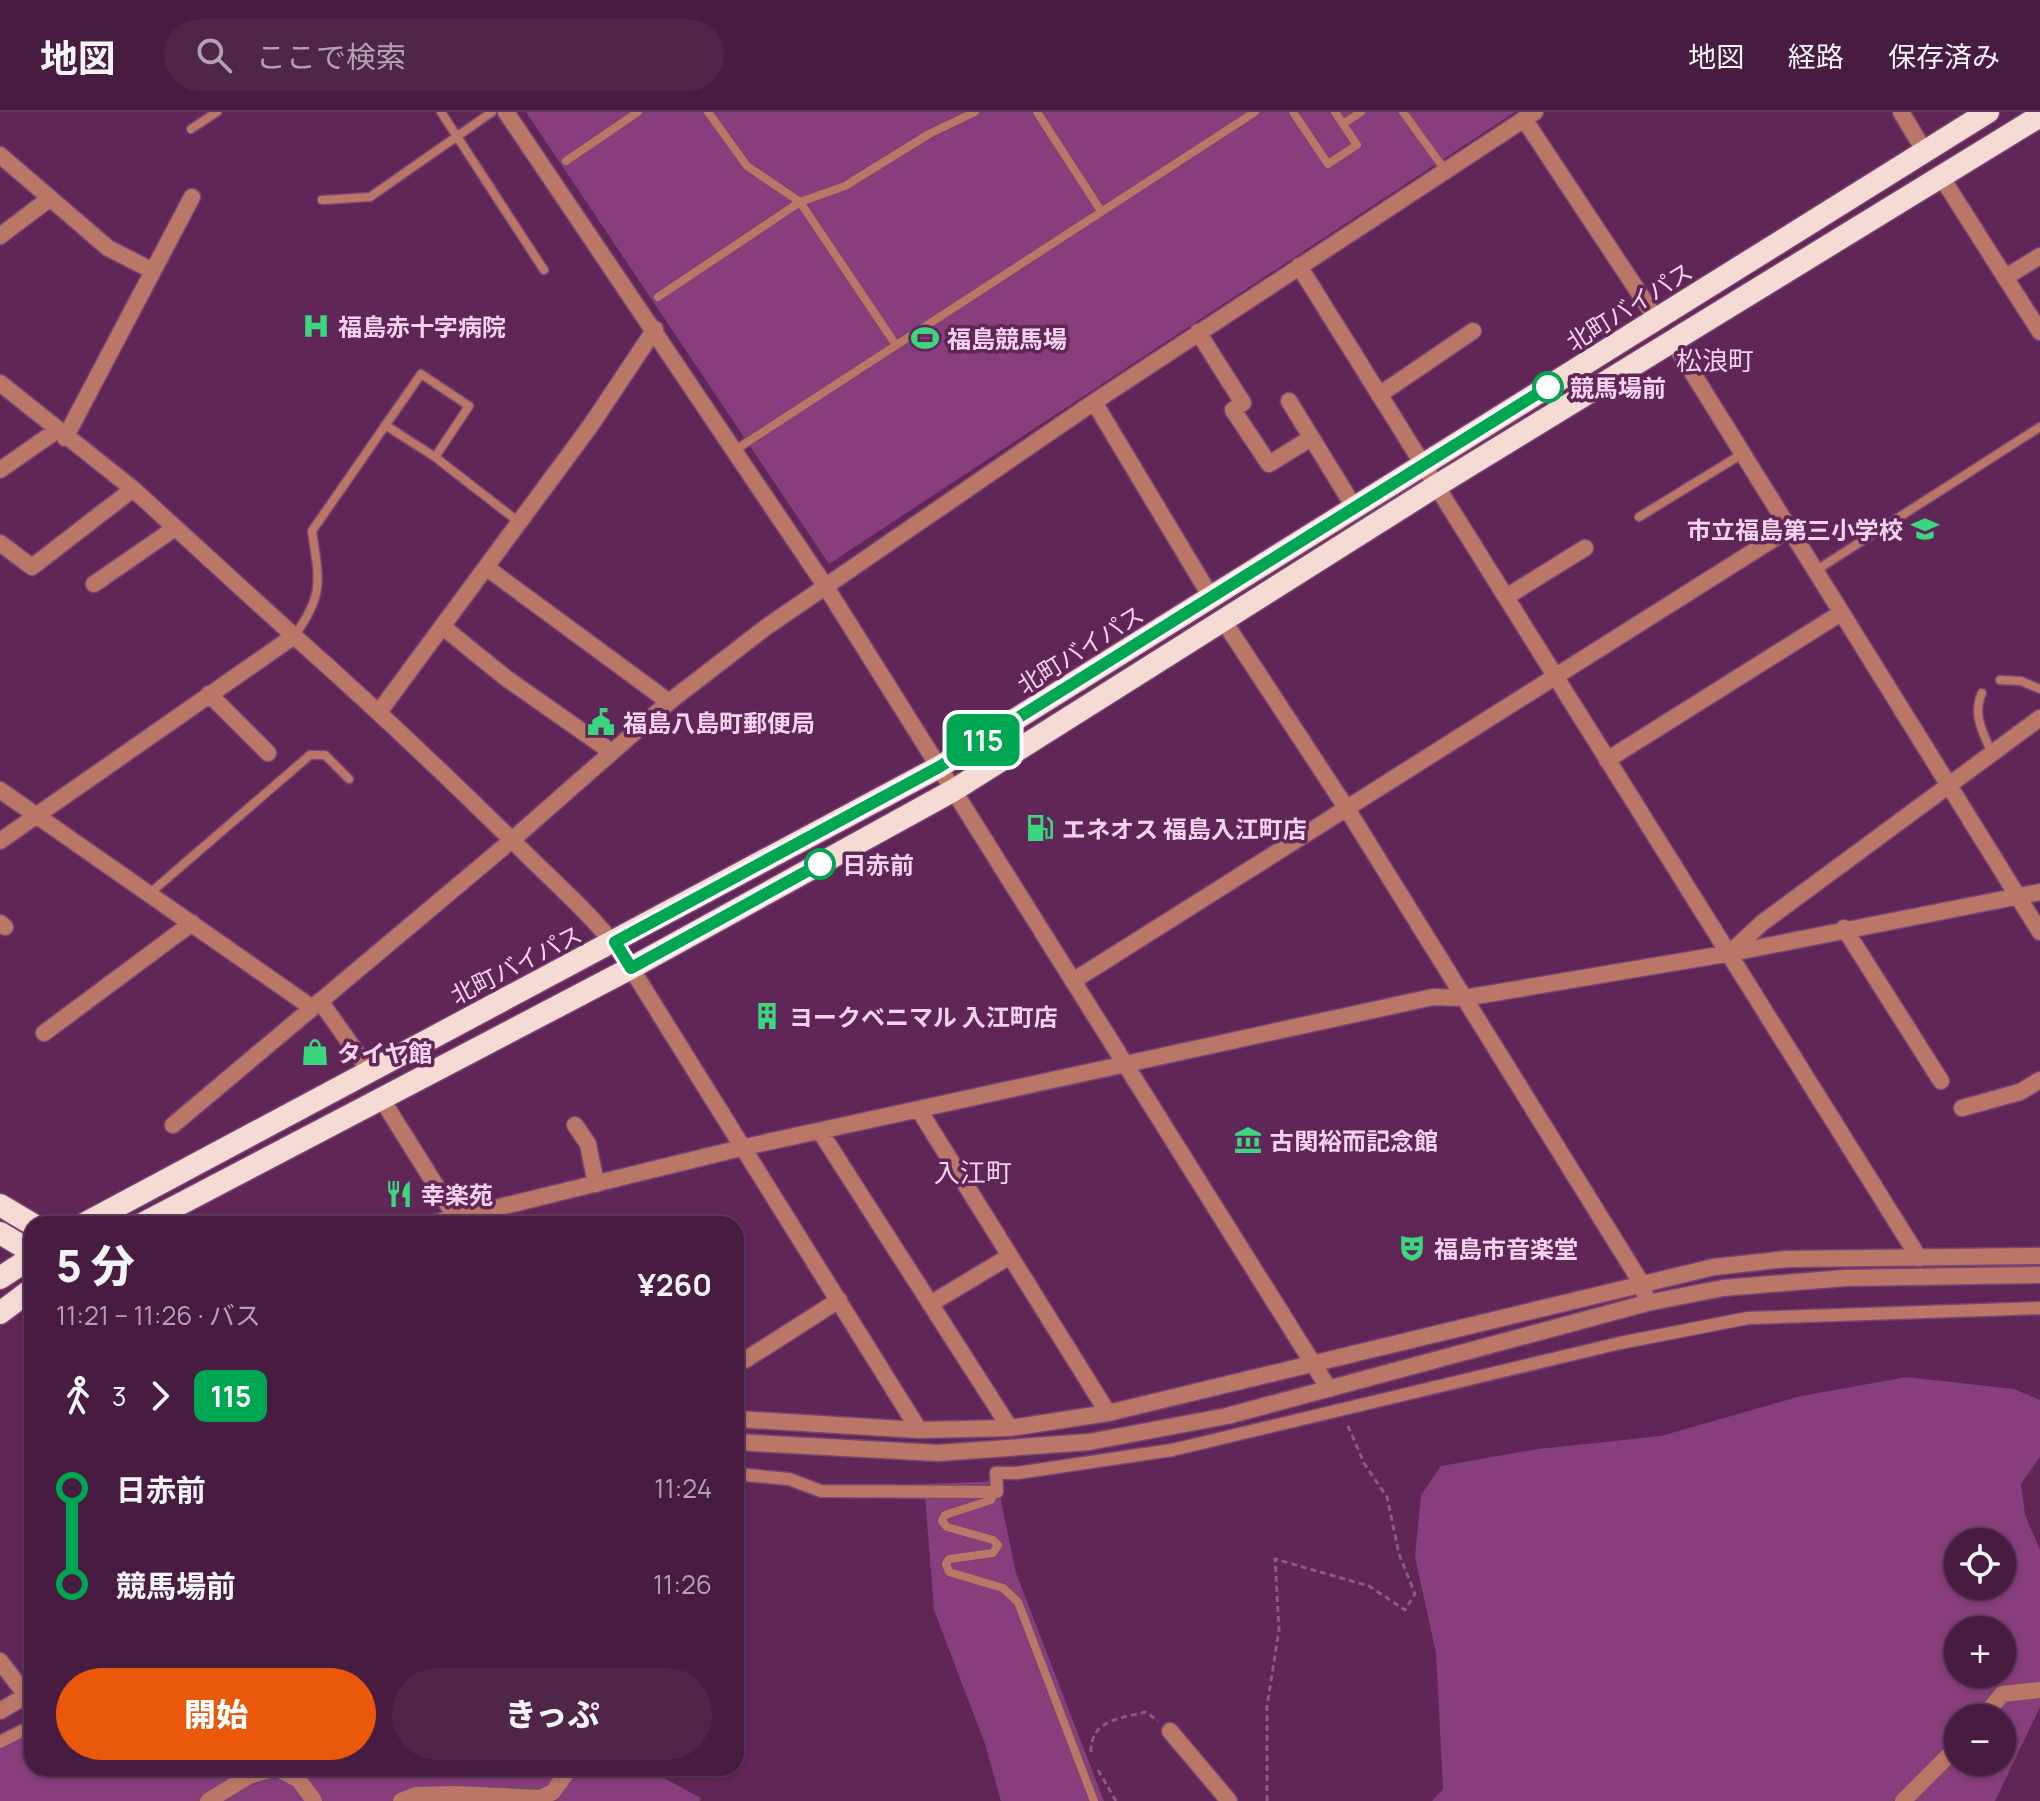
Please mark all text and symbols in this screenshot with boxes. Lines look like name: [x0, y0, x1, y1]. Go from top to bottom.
search box: [164, 19, 724, 91]
text: 地図: [40, 31, 116, 83]
icon: search: [192, 33, 236, 77]
text: ここで検索: [256, 36, 406, 77]
text: 地図: [1688, 37, 1744, 75]
text: 経路: [1788, 37, 1844, 75]
text: 保存済み: [1888, 37, 2000, 75]
street label: 北町バイパス: [1559, 254, 1699, 358]
place label: 福島赤十字病院: [338, 310, 506, 343]
hospital icon: 福島赤十字病院: [301, 311, 331, 341]
place label: 福島競馬場: [947, 322, 1067, 355]
sports icon: 福島競馬場: [910, 323, 940, 353]
district label: 松浪町: [1676, 342, 1754, 378]
place label: 競馬場前: [1570, 371, 1666, 404]
marker: 競馬場前: [1533, 372, 1563, 402]
place label: 市立福島第三小学校: [1687, 513, 1903, 546]
school or university icon: 市立福島第三小学校: [1910, 514, 1940, 544]
street label: 北町バイパス: [1010, 597, 1150, 701]
place label: 福島八島町郵便局: [623, 706, 815, 739]
public building icon: 福島八島町郵便局: [586, 707, 616, 737]
line badge: 115: [937, 714, 1029, 766]
text: 115: [963, 721, 1003, 759]
place label: エネオス 福島入江町店: [1062, 812, 1307, 845]
fuel station icon: エネオス 福島入江町店: [1025, 813, 1055, 843]
place label: 日赤前: [842, 848, 914, 881]
marker: 日赤前: [805, 849, 835, 879]
street label: 北町バイパス: [445, 917, 587, 1011]
place label: ヨークベニマル 入江町店: [789, 1000, 1058, 1033]
building icon: ヨークベニマル 入江町店: [752, 1001, 782, 1031]
place label: タイヤ館: [337, 1036, 432, 1069]
shop icon: タイヤ館: [300, 1037, 330, 1067]
place label: 古関裕而記念館: [1270, 1124, 1438, 1157]
museum icon: 古関裕而記念館: [1233, 1125, 1263, 1155]
district label: 入江町: [934, 1154, 1012, 1190]
place label: 幸楽苑: [421, 1178, 493, 1211]
restaurant icon: 幸楽苑: [384, 1179, 414, 1209]
place label: 福島市音楽堂: [1434, 1232, 1578, 1265]
theatre icon: 福島市音楽堂: [1397, 1233, 1427, 1263]
text: 5 分: [56, 1235, 135, 1295]
text: ¥260: [637, 1264, 712, 1305]
text: 11:21 – 11:26 · バス: [56, 1297, 261, 1333]
icon: walk: [56, 1374, 100, 1418]
icon: forward: [138, 1374, 182, 1418]
text: 115: [210, 1377, 251, 1415]
text: 3: [112, 1378, 126, 1414]
text: 日赤前: [116, 1469, 206, 1510]
text: 11:24: [654, 1470, 712, 1506]
map controls: [1944, 1528, 2016, 1776]
button: locate: [1944, 1528, 2016, 1600]
text: 競馬場前: [116, 1565, 236, 1606]
text: 11:26: [653, 1566, 712, 1602]
button: +: [1944, 1616, 2016, 1688]
button: 開始: [56, 1668, 376, 1760]
button: きっぷ: [392, 1668, 712, 1760]
button: −: [1944, 1704, 2016, 1776]

